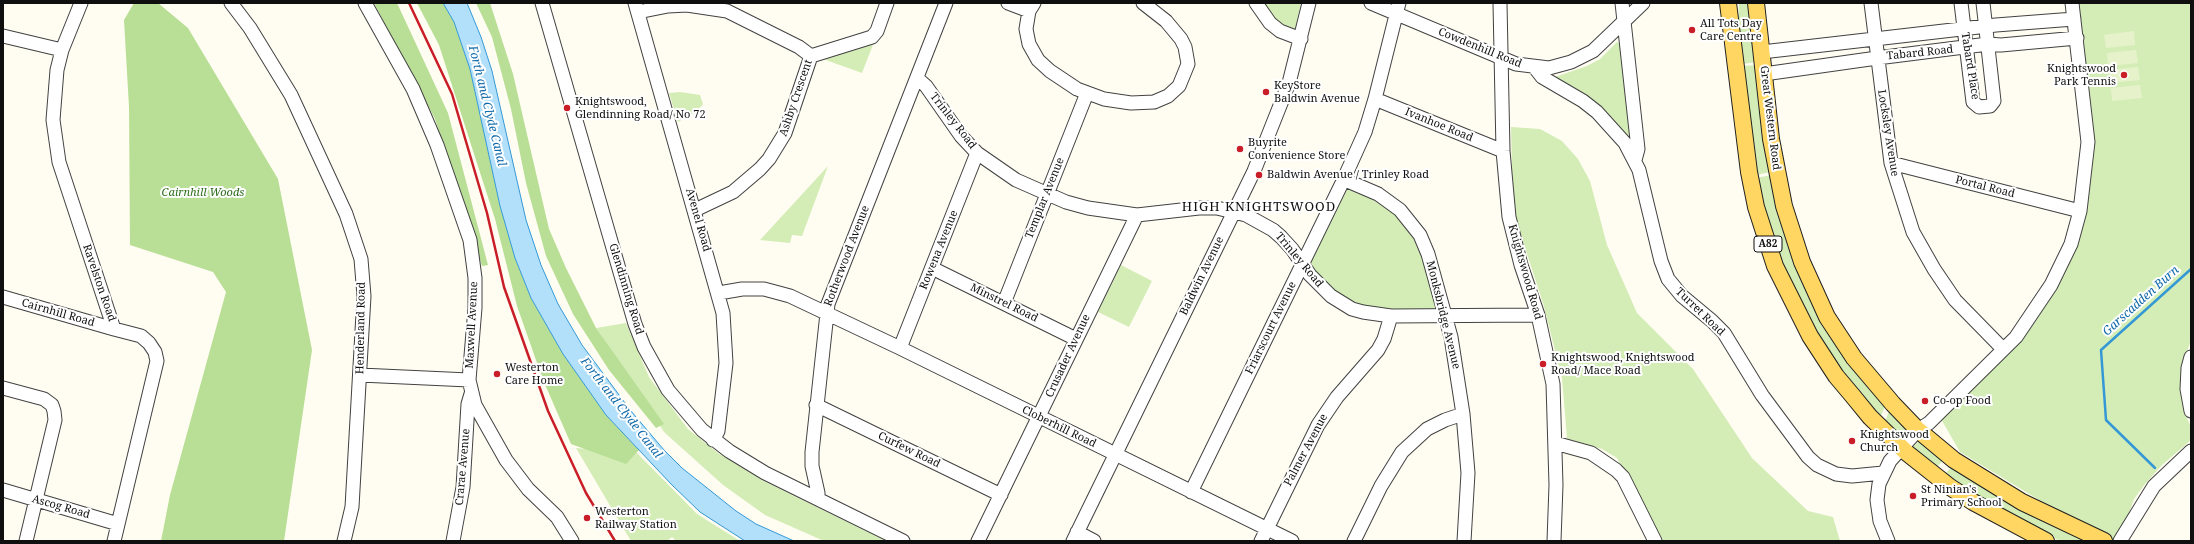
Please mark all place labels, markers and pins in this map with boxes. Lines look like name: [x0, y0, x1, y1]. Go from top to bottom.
place label: All Tots Day Care Centre: [1700, 17, 1762, 43]
marker: All Tots Day Care Centre: [1687, 25, 1697, 35]
place label: Knightswood Park Tennis: [2047, 62, 2116, 88]
marker: Knightswood Park Tennis: [2119, 70, 2129, 80]
place label: KeyStore Baldwin Avenue: [1274, 79, 1360, 105]
marker: KeyStore Baldwin Avenue: [1261, 87, 1271, 97]
place label: Knightswood, Glendinning Road/ No 72: [575, 95, 706, 121]
marker: Knightswood, Glendinning Road/ No 72: [562, 103, 572, 113]
place label: Buyrite Convenience Store: [1248, 136, 1345, 162]
marker: Buyrite Convenience Store: [1235, 144, 1245, 154]
place label: Baldwin Avenue / Trinley Road: [1267, 168, 1429, 182]
marker: Baldwin Avenue / Trinley Road: [1254, 170, 1264, 180]
place label: Knightswood, Knightswood Road/ Mace Road: [1551, 351, 1695, 377]
marker: Knightswood, Knightswood Road/ Mace Road: [1538, 359, 1548, 369]
place label: Westerton Care Home: [505, 361, 563, 387]
marker: Westerton Care Home: [492, 369, 502, 379]
place label: Co-op Food: [1933, 394, 1991, 408]
marker: Co-op Food: [1920, 396, 1930, 406]
place label: Knightswood Church: [1860, 428, 1929, 454]
marker: Knightswood Church: [1847, 436, 1857, 446]
place label: St Ninian's Primary School: [1921, 483, 2002, 509]
marker: St Ninian's Primary School: [1908, 491, 1918, 501]
place label: Westerton Railway Station: [595, 505, 677, 531]
marker: Westerton Railway Station: [582, 513, 592, 523]

